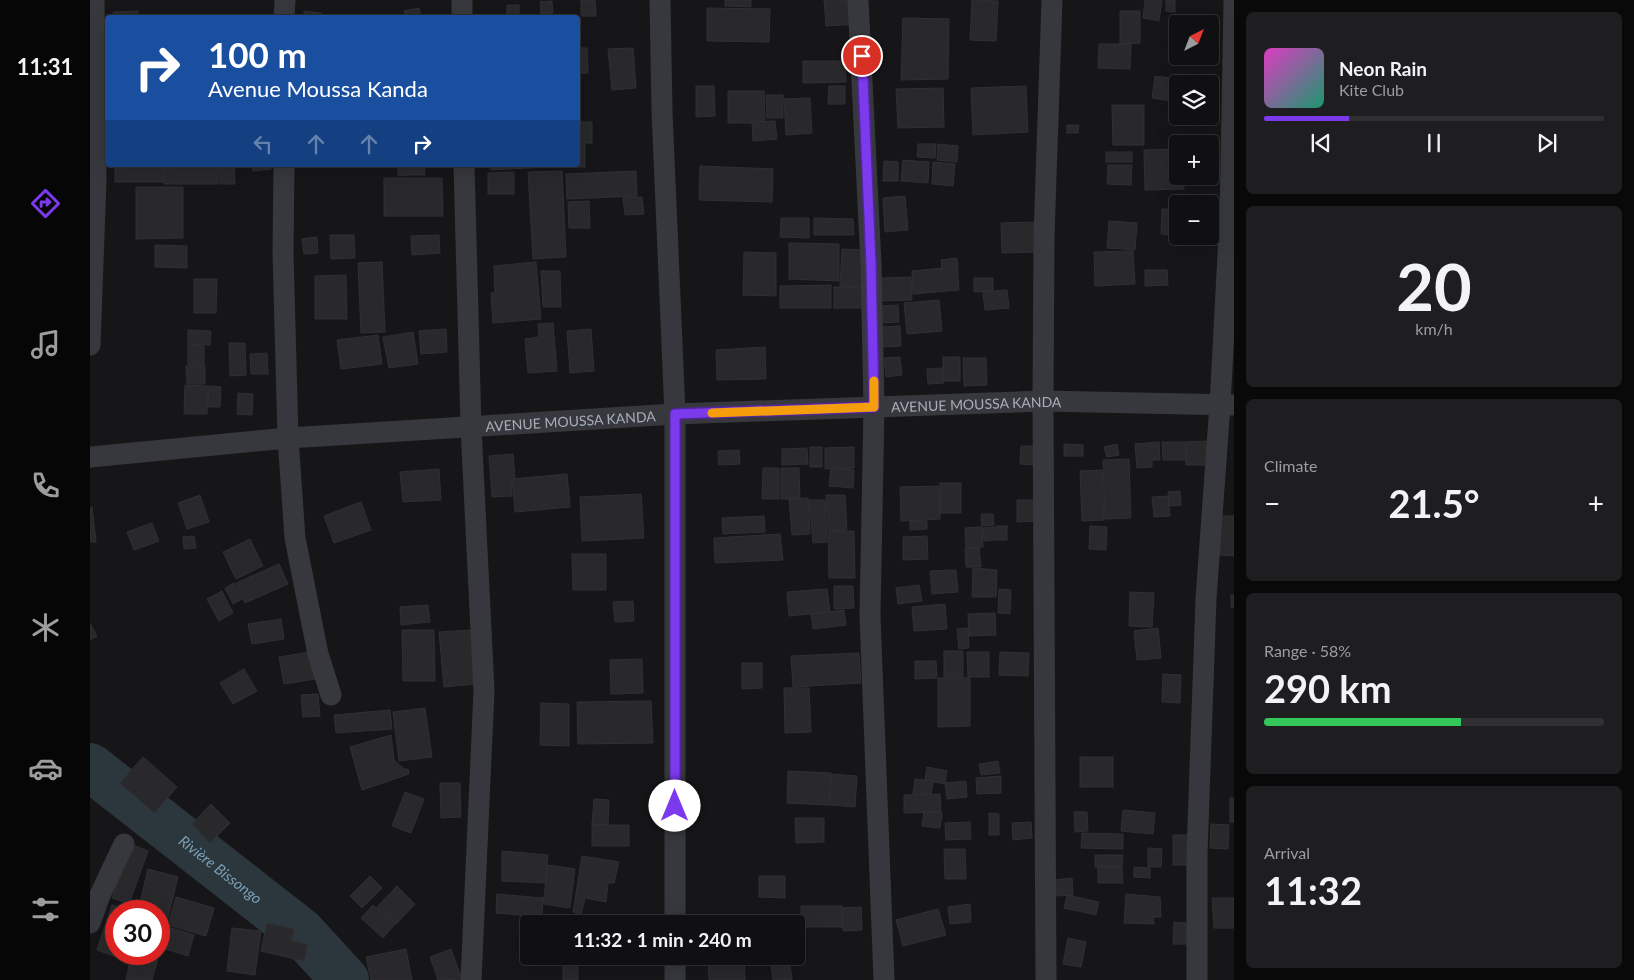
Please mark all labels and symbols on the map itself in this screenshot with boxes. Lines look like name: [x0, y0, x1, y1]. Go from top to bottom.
north arrow: [1169, 15, 1219, 65]
pin: [841, 35, 883, 77]
street label: AVENUE MOUSSA KANDA: [891, 392, 1062, 415]
street label: AVENUE MOUSSA KANDA: [485, 407, 657, 434]
position arrow: [648, 779, 700, 831]
water label: Rivière Bissongo: [176, 831, 266, 907]
speed limit sign: 30: [105, 900, 170, 965]

